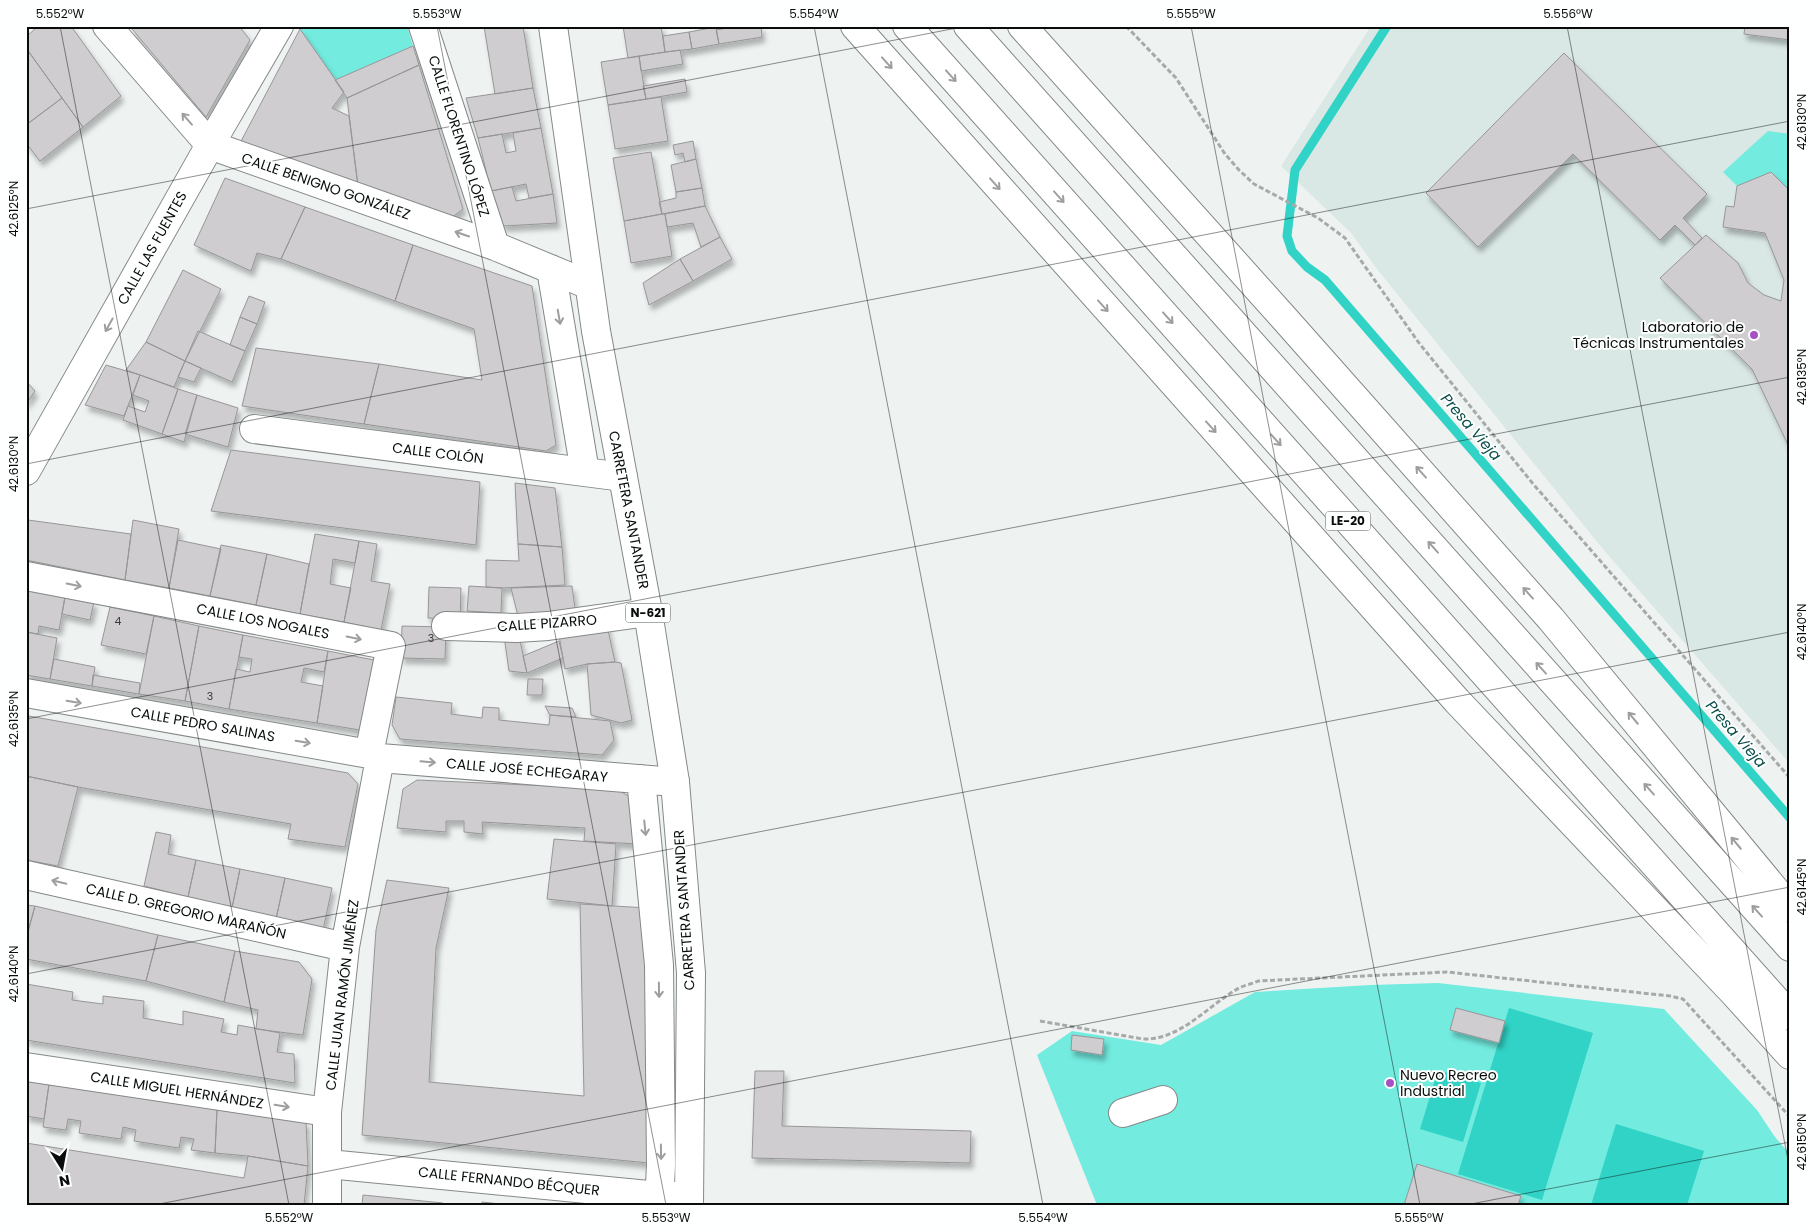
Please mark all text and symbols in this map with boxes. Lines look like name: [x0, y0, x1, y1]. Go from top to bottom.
text: 5.552°W: [36, 5, 85, 22]
text: 5.553°W: [413, 5, 462, 22]
text: 5.554°W: [789, 5, 839, 22]
text: 5.555°W: [1166, 5, 1216, 22]
text: 5.556°W: [1543, 5, 1593, 22]
street label: CALLE FLORENTINO LÓPEZ: [423, 53, 495, 219]
one-way arrow: [881, 56, 893, 69]
one-way arrow: [945, 69, 957, 82]
text: 42.6130°N: [1793, 94, 1810, 150]
one-way arrow: [182, 113, 193, 126]
street label: CALLE BENIGNO GONZÁLEZ: [239, 148, 413, 224]
one-way arrow: [989, 178, 1001, 191]
text: 42.6125°N: [5, 181, 22, 237]
street label: CALLE LAS FUENTES: [112, 188, 192, 308]
one-way arrow: [1054, 190, 1065, 203]
one-way arrow: [454, 229, 470, 239]
one-way arrow: [1097, 299, 1109, 312]
one-way arrow: [555, 309, 565, 325]
one-way arrow: [1162, 312, 1173, 325]
one-way arrow: [103, 317, 113, 332]
place label: Laboratorio de Técnicas Instrumentales: [1573, 317, 1744, 353]
marker: Laboratorio de Técnicas Instrumentales: [1748, 329, 1760, 341]
text: 42.6135°N: [1793, 349, 1810, 405]
water label: Presa Vieja: [1436, 388, 1507, 465]
one-way arrow: [1205, 420, 1216, 433]
street label: CARRETERA SANTANDER: [604, 429, 654, 591]
one-way arrow: [1270, 433, 1282, 446]
text: 42.6130°N: [5, 436, 22, 492]
street label: CALLE COLÓN: [391, 437, 485, 469]
one-way arrow: [1415, 465, 1426, 478]
road number: LE-20: [1326, 512, 1370, 530]
one-way arrow: [1427, 540, 1438, 553]
one-way arrow: [66, 580, 82, 590]
one-way arrow: [1523, 587, 1534, 600]
street label: CALLE LOS NOGALES: [195, 598, 331, 644]
road number: N-621: [626, 604, 670, 622]
text: 42.6140°N: [1793, 604, 1810, 660]
street label: CALLE PIZARRO: [496, 610, 598, 636]
house number: 4: [115, 613, 122, 629]
house number: 3: [428, 630, 434, 646]
one-way arrow: [346, 634, 362, 643]
one-way arrow: [1535, 662, 1547, 675]
house number: 3: [207, 688, 213, 704]
text: 42.6135°N: [5, 691, 22, 747]
water label: Presa Vieja: [1701, 695, 1772, 772]
one-way arrow: [66, 697, 82, 707]
street label: CALLE PEDRO SALINAS: [129, 701, 277, 747]
one-way arrow: [1627, 712, 1638, 725]
one-way arrow: [295, 738, 311, 748]
street label: CALLE JOSÉ ECHEGARAY: [445, 753, 609, 787]
one-way arrow: [420, 757, 436, 767]
one-way arrow: [1643, 783, 1655, 796]
one-way arrow: [640, 820, 650, 836]
street label: CARRETERA SANTANDER: [668, 829, 700, 991]
one-way arrow: [1731, 837, 1742, 850]
text: 42.6145°N: [1793, 859, 1810, 915]
one-way arrow: [51, 877, 67, 886]
street label: CALLE D. GREGORIO MARAÑÓN: [84, 878, 288, 944]
street label: CALLE JUAN RAMÓN JIMÉNEZ: [320, 898, 364, 1092]
one-way arrow: [1751, 904, 1763, 917]
text: 42.6140°N: [5, 946, 22, 1002]
one-way arrow: [654, 982, 664, 998]
place label: Nuevo Recreo Industrial: [1400, 1065, 1497, 1101]
street label: CALLE MIGUEL HERNÁNDEZ: [89, 1066, 265, 1114]
marker: Nuevo Recreo Industrial: [1384, 1077, 1396, 1089]
one-way arrow: [274, 1101, 290, 1111]
text: 42.6150°N: [1793, 1114, 1810, 1170]
north arrow: [38, 1144, 88, 1194]
one-way arrow: [656, 1144, 666, 1160]
street label: CALLE FERNANDO BÉCQUER: [417, 1162, 601, 1200]
text: N: [57, 1170, 72, 1192]
text: 5.552°W: [265, 1209, 314, 1226]
text: 5.553°W: [642, 1209, 691, 1226]
text: 5.554°W: [1018, 1209, 1068, 1226]
text: 5.555°W: [1394, 1209, 1444, 1226]

